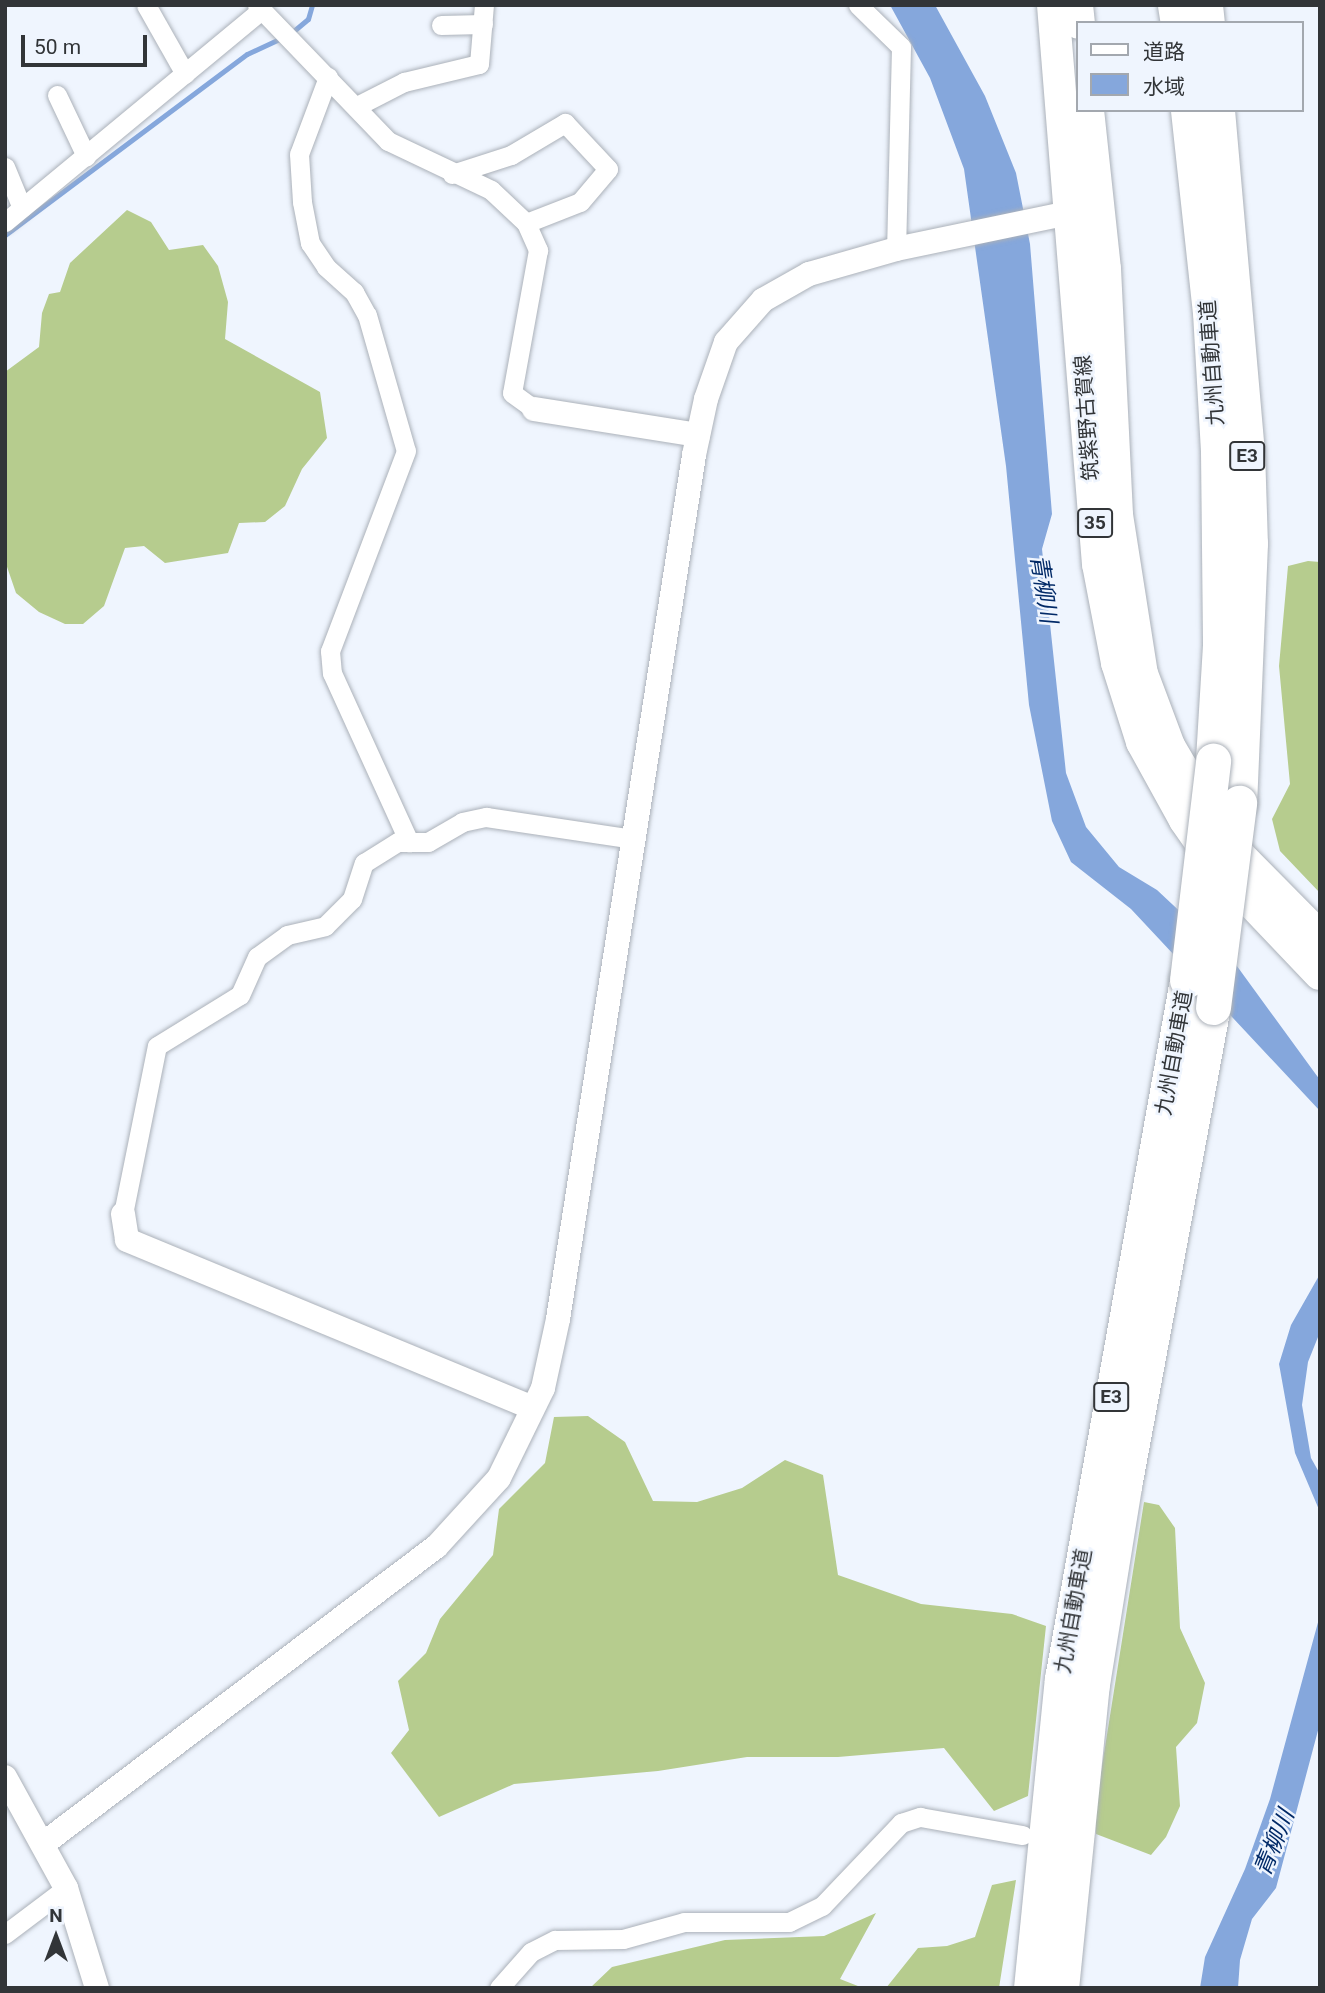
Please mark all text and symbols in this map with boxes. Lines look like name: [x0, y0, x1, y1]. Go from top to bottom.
scale bar: [24, 21, 150, 65]
legend: [1076, 21, 1304, 112]
text: 50 m: [34, 35, 81, 59]
text: 道路: [1143, 40, 1185, 64]
text: 水域: [1143, 75, 1185, 99]
street label: 九州自動車道: [1195, 299, 1229, 427]
street label: 筑紫野古賀線: [1070, 354, 1104, 482]
road number: E3: [1228, 440, 1266, 471]
road number: 35: [1076, 508, 1114, 538]
water label: 青柳川: [1024, 553, 1062, 625]
street label: 九州自動車道: [1151, 989, 1197, 1117]
road number: E3: [1092, 1382, 1130, 1413]
street label: 九州自動車道: [1050, 1547, 1096, 1675]
water label: 青柳川: [1249, 1806, 1301, 1880]
north arrow: [21, 1902, 91, 1972]
text: N: [49, 1904, 63, 1927]

